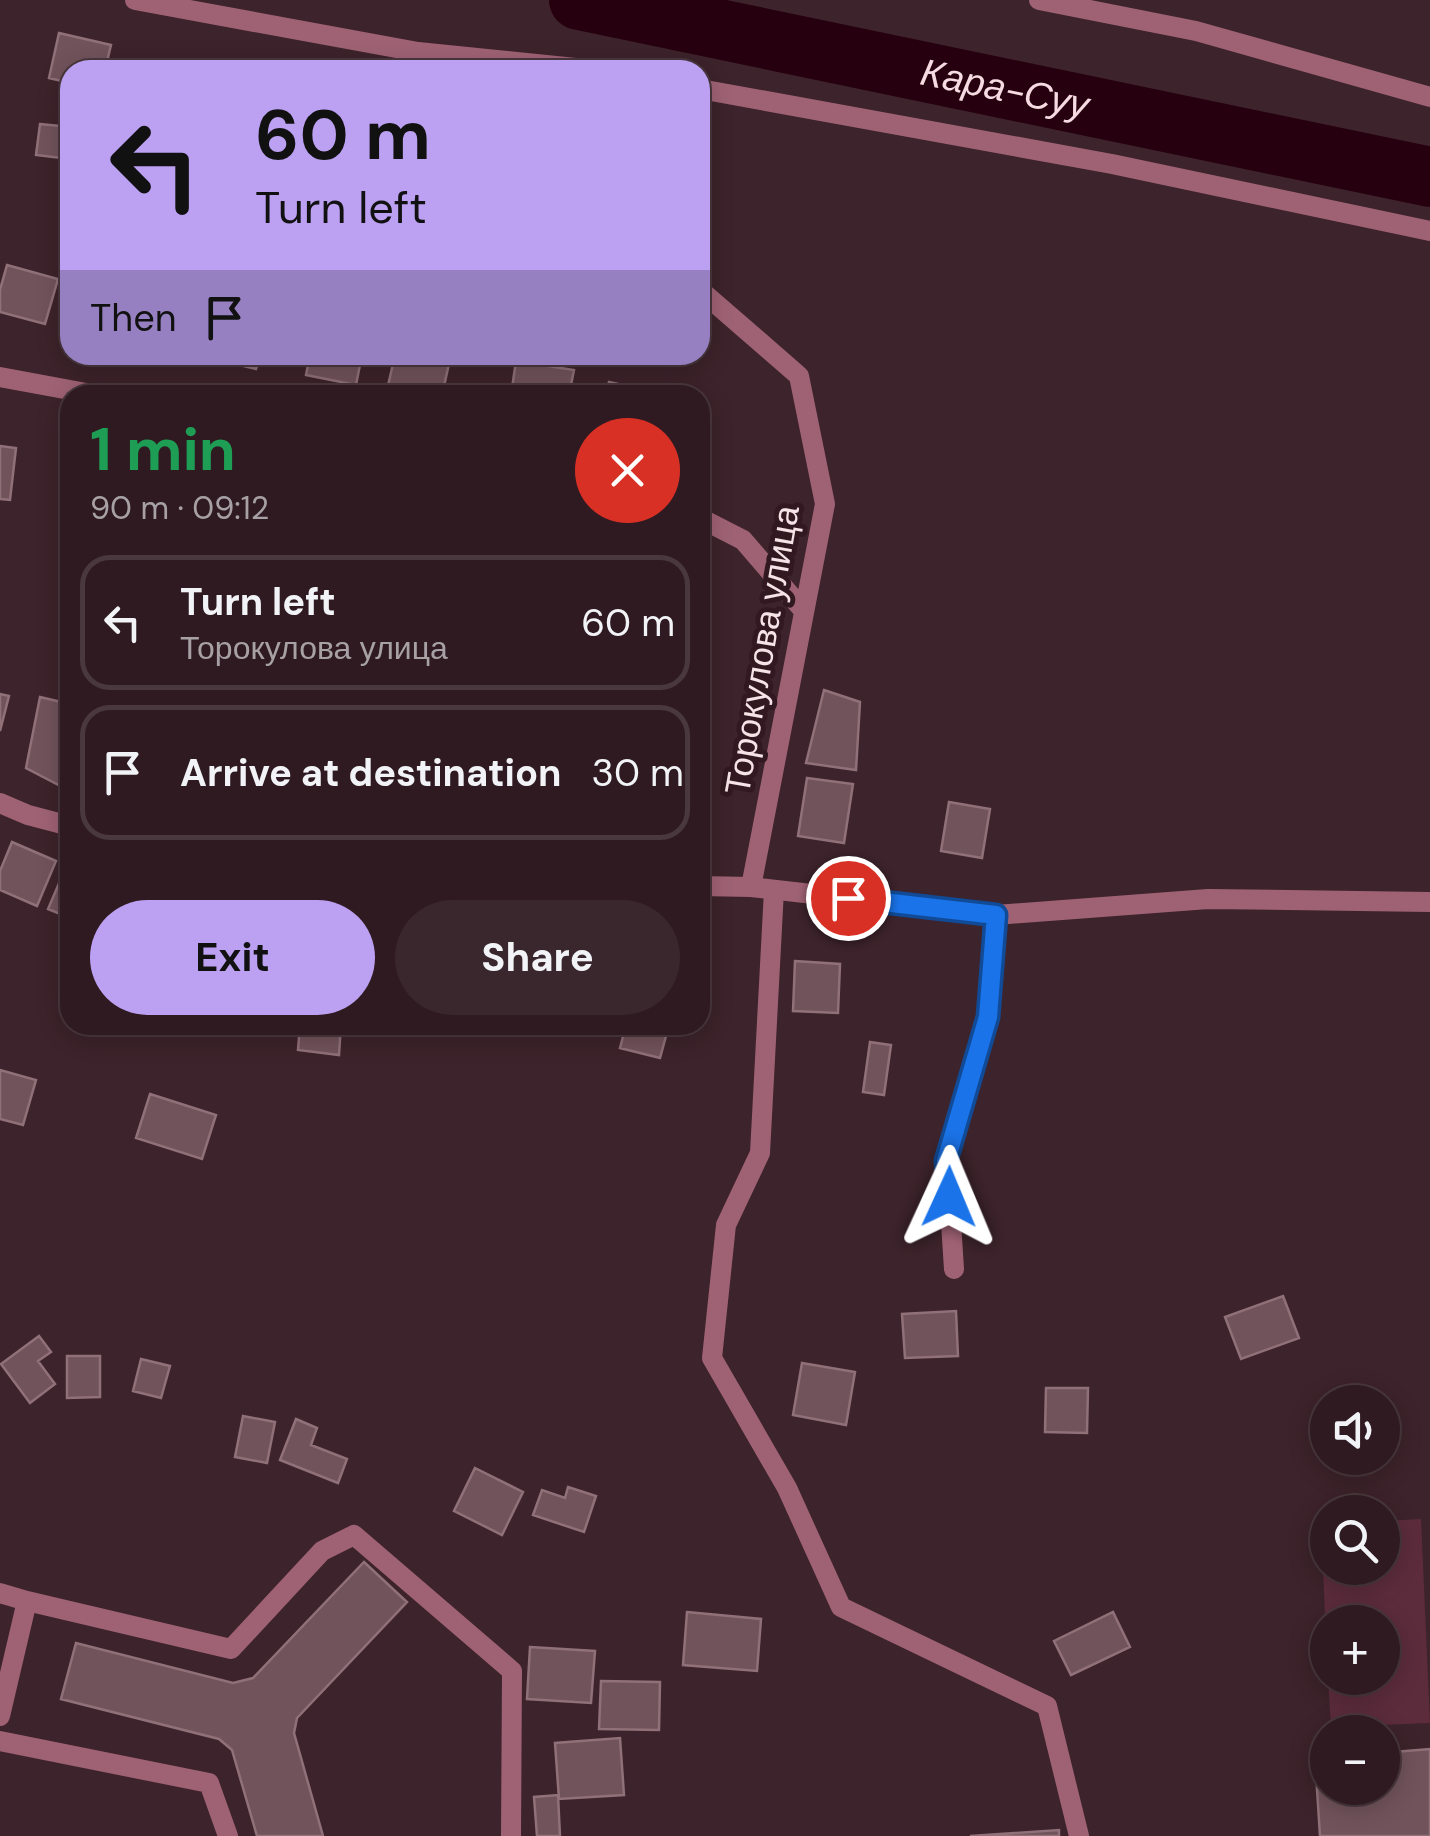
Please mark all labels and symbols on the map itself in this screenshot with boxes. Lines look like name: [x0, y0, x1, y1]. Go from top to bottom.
water label: Кара-Суу: [916, 47, 1095, 131]
street label: Торокулова улица: [714, 501, 810, 798]
pin: [806, 856, 891, 941]
position arrow: [897, 1145, 1001, 1249]

